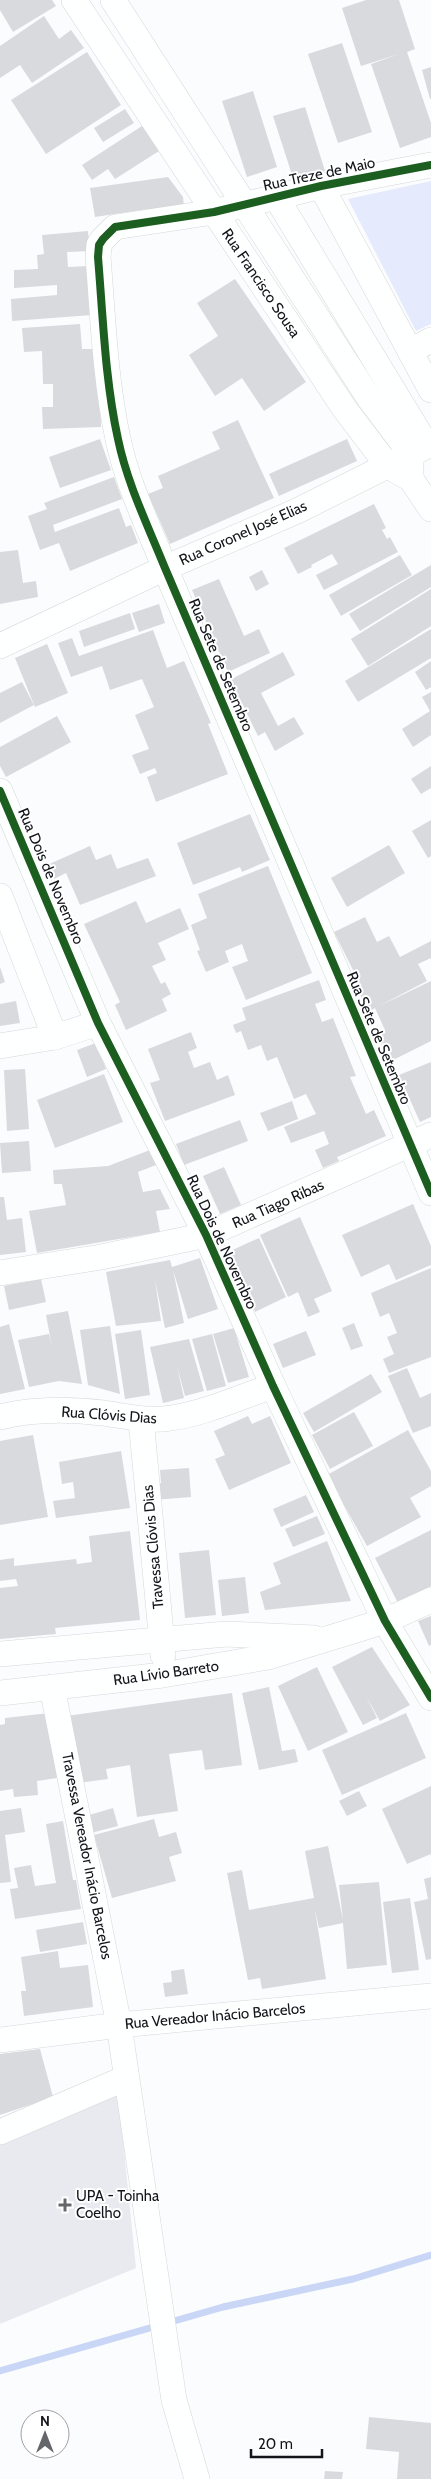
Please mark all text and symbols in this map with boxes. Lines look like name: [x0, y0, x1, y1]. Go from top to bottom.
street label: Rua Treze de Maio: [261, 153, 377, 195]
street label: Rua Francisco Sousa: [218, 225, 305, 342]
street label: Rua Coronel José Elias: [176, 497, 310, 569]
street label: Rua Sete de Setembro: [185, 596, 257, 734]
street label: Rua Dois de Novembro: [14, 805, 88, 947]
street label: Rua Sete de Setembro: [343, 969, 415, 1107]
street label: Rua Dois de Novembro: [183, 1172, 261, 1312]
street label: Rua Tiago Ribas: [229, 1176, 327, 1232]
street label: Rua Clóvis Dias: [61, 1403, 157, 1427]
street label: Travessa Clóvis Dias: [139, 1484, 167, 1610]
street label: Rua Lívio Barreto: [112, 1657, 220, 1689]
street label: Travessa Vereador Inácio Barcelos: [58, 1751, 116, 1961]
street label: Rua Vereador Inácio Barcelos: [124, 1999, 306, 2033]
place label: UPA - Toinha Coelho: [76, 2187, 160, 2222]
marker: UPA - Toinha Coelho: [58, 2198, 72, 2212]
north arrow: [20, 2409, 70, 2459]
text: N: [40, 2412, 50, 2430]
scale bar: [251, 2426, 322, 2458]
text: 20 m: [258, 2435, 293, 2453]

